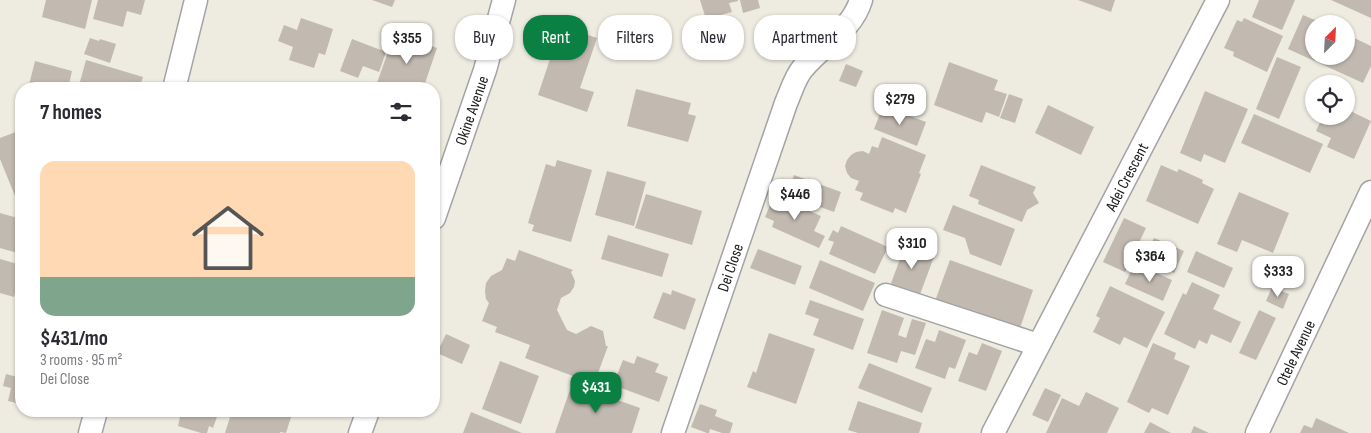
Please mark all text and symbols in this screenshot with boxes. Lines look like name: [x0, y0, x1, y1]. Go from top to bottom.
chip: Buy: [455, 15, 513, 60]
chip: Rent: [523, 15, 588, 60]
chip: Filters: [598, 15, 672, 60]
chip: New: [682, 15, 744, 60]
chip: Apartment: [754, 15, 856, 60]
north arrow: [1305, 15, 1355, 65]
map controls: [1305, 15, 1355, 125]
pin: $355: [377, 22, 437, 65]
text: $355: [392, 29, 422, 48]
street label: Okine Avenue: [452, 74, 493, 148]
button: locate: [1305, 75, 1355, 125]
pin: $279: [870, 84, 930, 126]
text: $279: [885, 90, 915, 109]
icon: filters: [387, 98, 415, 126]
text: 7 homes: [40, 100, 102, 125]
street label: Adei Crescent: [1102, 140, 1153, 215]
pin: $446: [765, 178, 825, 221]
text: $446: [780, 185, 810, 204]
icon: home: [183, 193, 273, 283]
pin: $310: [882, 228, 942, 270]
text: $310: [897, 234, 927, 253]
pin: $364: [1120, 240, 1180, 283]
street label: Dei Close: [714, 241, 748, 294]
text: $364: [1135, 247, 1165, 266]
pin: $333: [1248, 256, 1308, 298]
text: $333: [1263, 262, 1293, 281]
street label: Otele Avenue: [1273, 317, 1320, 389]
text: $431/mo: [40, 326, 108, 351]
text: 3 rooms · 95 m²: [40, 351, 122, 370]
text: Dei Close: [40, 370, 89, 389]
pin: $431: [566, 372, 626, 414]
text: $431: [581, 378, 611, 397]

